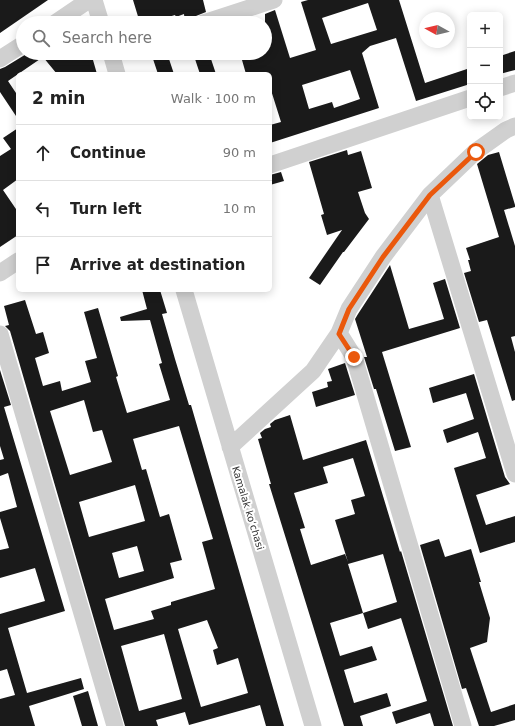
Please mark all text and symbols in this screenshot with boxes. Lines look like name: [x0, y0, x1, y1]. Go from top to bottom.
north arrow: [419, 12, 455, 48]
map controls: [467, 12, 503, 120]
button: +: [467, 12, 503, 48]
search box: [16, 16, 272, 60]
icon: search: [30, 27, 52, 49]
text: Search here: [62, 29, 152, 47]
button: −: [467, 48, 503, 84]
button: locate: [467, 84, 503, 120]
text: 2 min: [32, 88, 85, 108]
text: Walk · 100 m: [171, 91, 256, 106]
icon: ahead: [32, 142, 54, 164]
route start: [467, 143, 485, 161]
text: Continue: [70, 144, 146, 162]
text: 90 m: [223, 145, 256, 160]
icon: left: [32, 198, 54, 220]
text: Turn left: [70, 200, 142, 218]
text: 10 m: [223, 201, 256, 216]
icon: arrive: [32, 254, 54, 276]
text: Arrive at destination: [70, 256, 245, 274]
route end: [345, 348, 363, 366]
street label: Kamalak koʻchasi: [230, 465, 266, 551]

